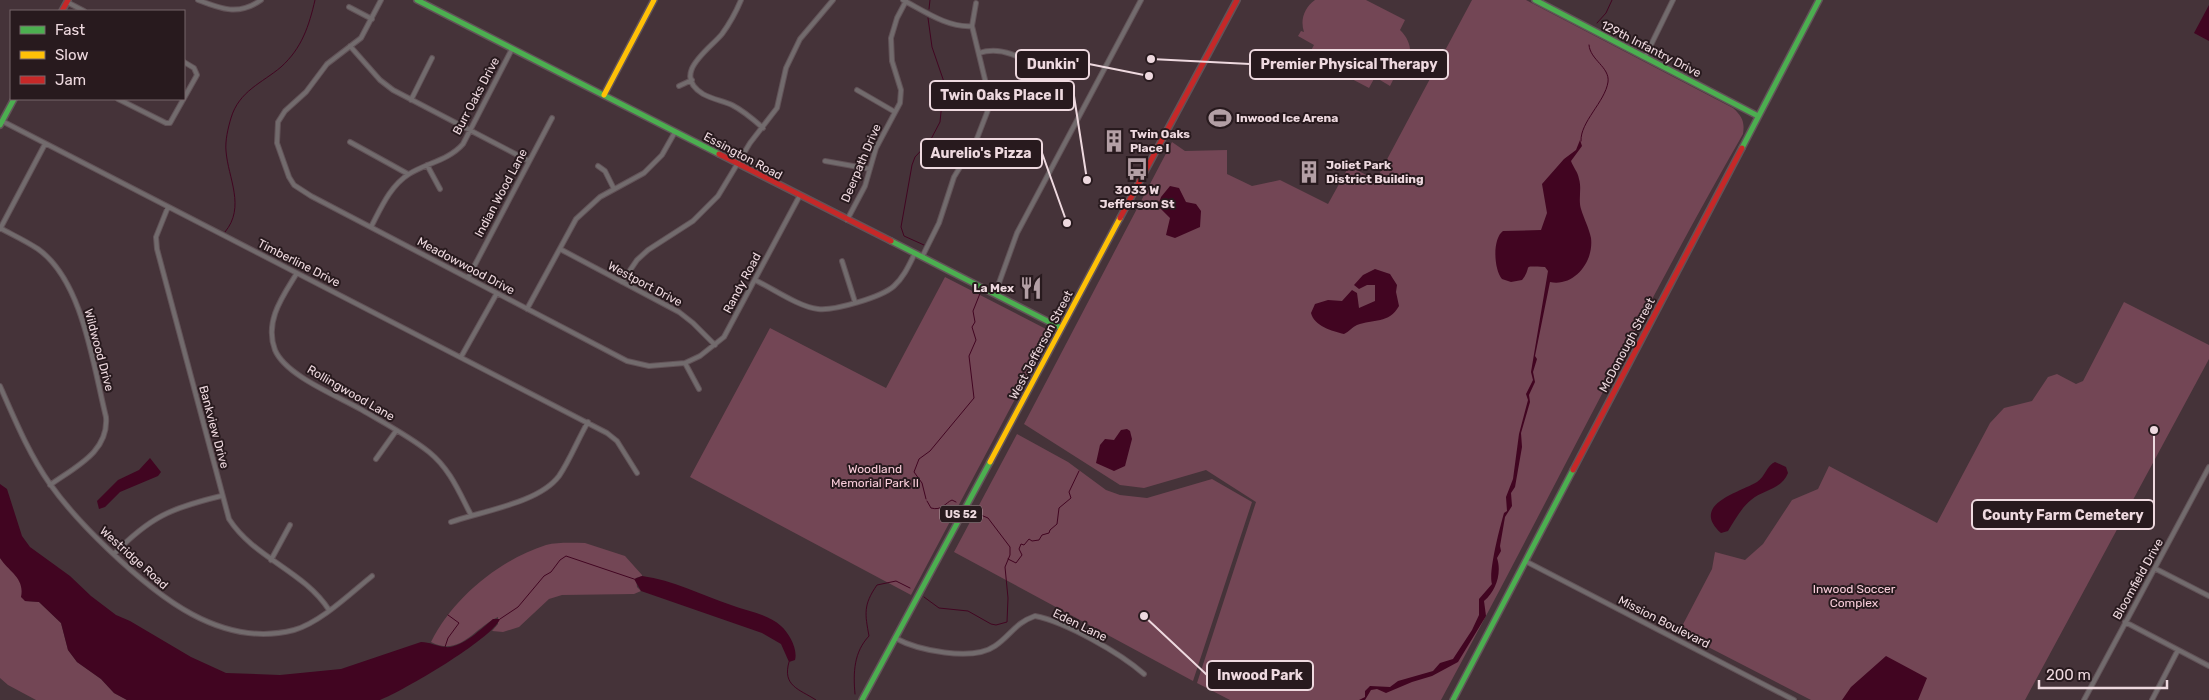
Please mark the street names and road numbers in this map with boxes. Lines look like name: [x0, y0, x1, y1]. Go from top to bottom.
street label: 129th Infantry Drive: [1599, 18, 1704, 80]
street label: Burr Oaks Drive: [450, 55, 502, 137]
street label: Deerpath Drive: [838, 121, 884, 204]
street label: Essington Road: [701, 129, 785, 183]
street label: Indian Wood Lane: [472, 146, 530, 239]
street label: Meadowwood Drive: [415, 234, 517, 298]
street label: Timberline Drive: [255, 236, 343, 290]
street label: Randy Road: [720, 250, 764, 316]
street label: Westport Drive: [606, 259, 685, 310]
street label: West Jefferson Street: [1006, 288, 1076, 402]
street label: McDonough Street: [1596, 295, 1658, 395]
street label: Wildwood Drive: [81, 307, 117, 393]
street label: Rollingwood Lane: [305, 362, 397, 424]
street label: Bankview Drive: [196, 384, 232, 470]
road number: US 52: [940, 506, 982, 522]
street label: Westridge Road: [97, 524, 171, 592]
street label: Bloomfield Drive: [2110, 536, 2166, 622]
street label: Mission Boulevard: [1616, 593, 1712, 651]
street label: Eden Lane: [1051, 606, 1110, 644]

